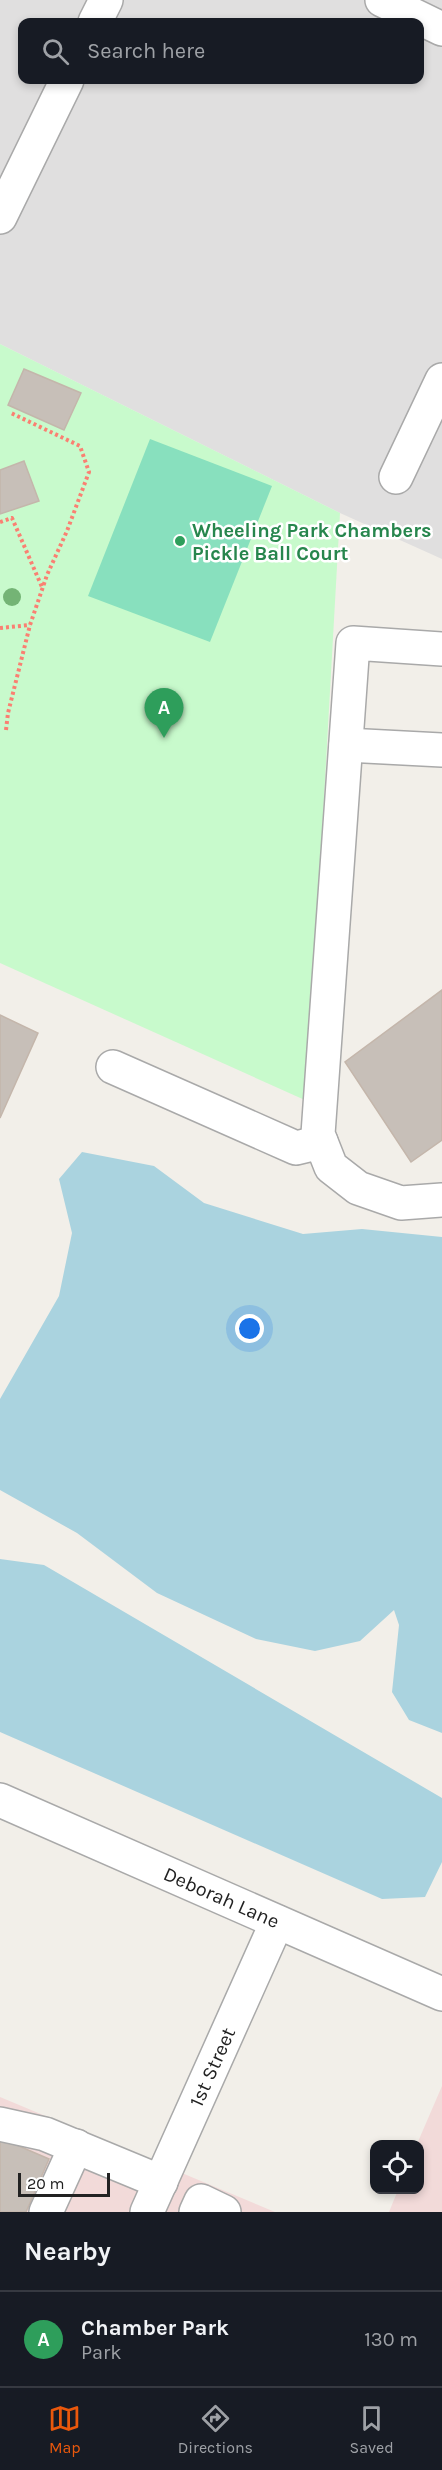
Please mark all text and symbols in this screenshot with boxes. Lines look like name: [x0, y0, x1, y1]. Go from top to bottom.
search box: [18, 18, 424, 84]
icon: search: [39, 35, 72, 68]
text: Search here: [87, 38, 205, 64]
place label: Wheeling Park Chambers Pickle Ball Court: [192, 519, 432, 565]
marker: Wheeling Park Chambers Pickle Ball Court: [173, 534, 187, 548]
pin: A: [144, 688, 184, 738]
your location: [235, 1314, 264, 1343]
street label: Deborah Lane: [160, 1862, 283, 1933]
street label: 1st Street: [185, 2023, 240, 2110]
map controls: [370, 2140, 424, 2194]
button: locate: [370, 2140, 424, 2194]
scale bar: [18, 2170, 110, 2198]
text: 20 m: [27, 2174, 65, 2193]
text: Nearby: [24, 2236, 111, 2267]
text: Chamber Park: [81, 2315, 229, 2341]
text: A: [37, 2328, 50, 2351]
text: 130 m: [364, 2328, 418, 2351]
text: Park: [81, 2341, 122, 2364]
tab: Map: [48, 2402, 81, 2457]
tab: Directions: [178, 2402, 253, 2457]
tab: Saved: [350, 2402, 394, 2457]

